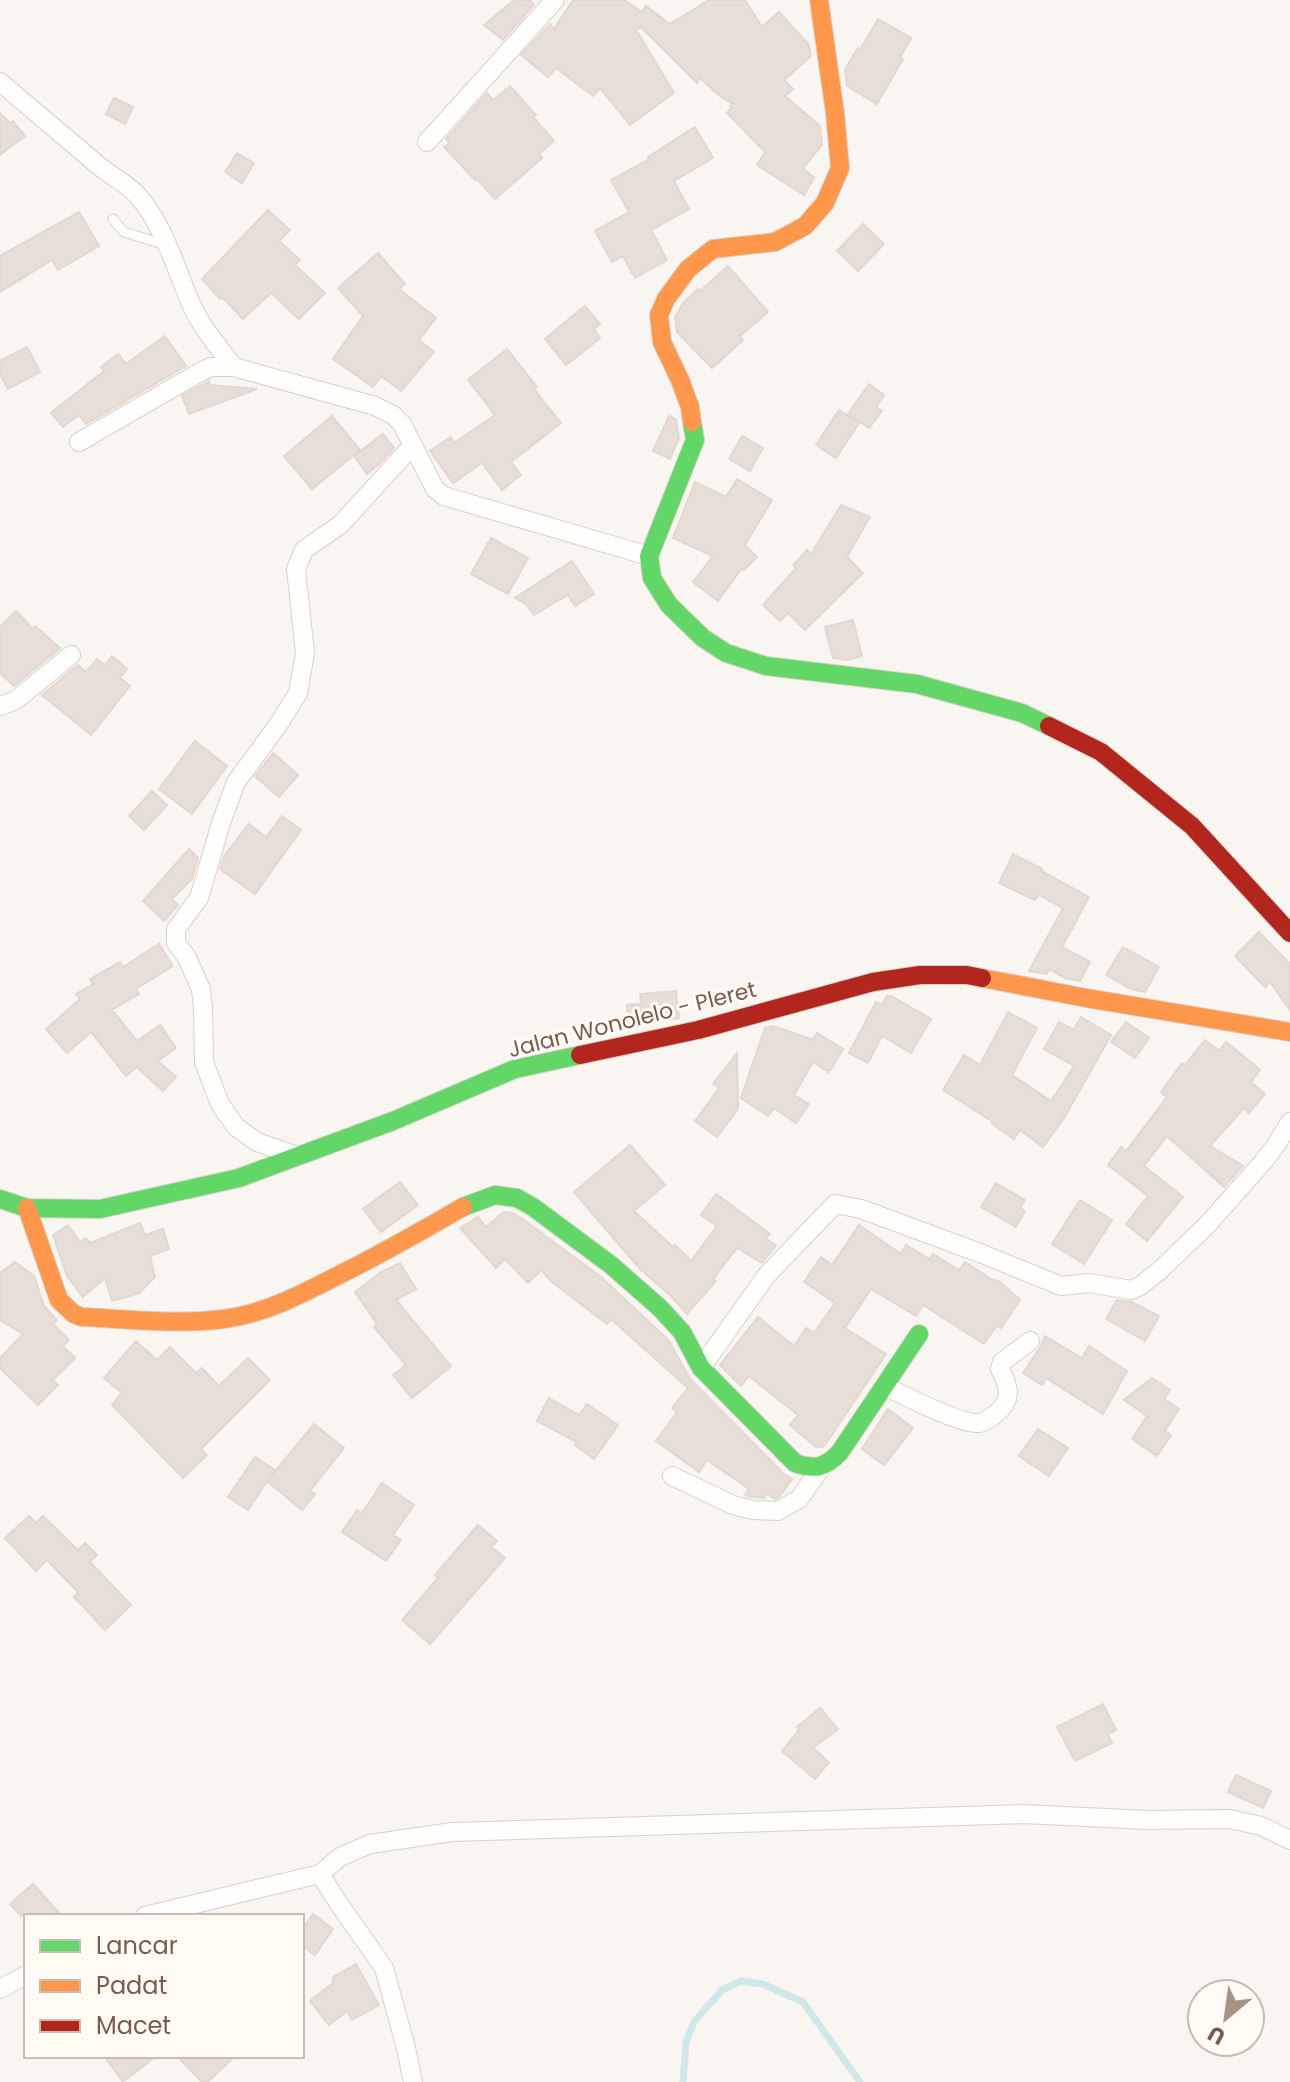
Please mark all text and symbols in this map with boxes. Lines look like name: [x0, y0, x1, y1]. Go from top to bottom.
street label: Jalan Wonolelo - Pleret: [505, 974, 759, 1065]
legend: [24, 1914, 304, 2058]
text: Lancar: [96, 1929, 178, 1962]
text: Padat: [96, 1969, 167, 2002]
north arrow: [1186, 1978, 1266, 2058]
text: Macet: [96, 2009, 171, 2042]
text: U: [1202, 2018, 1231, 2052]

